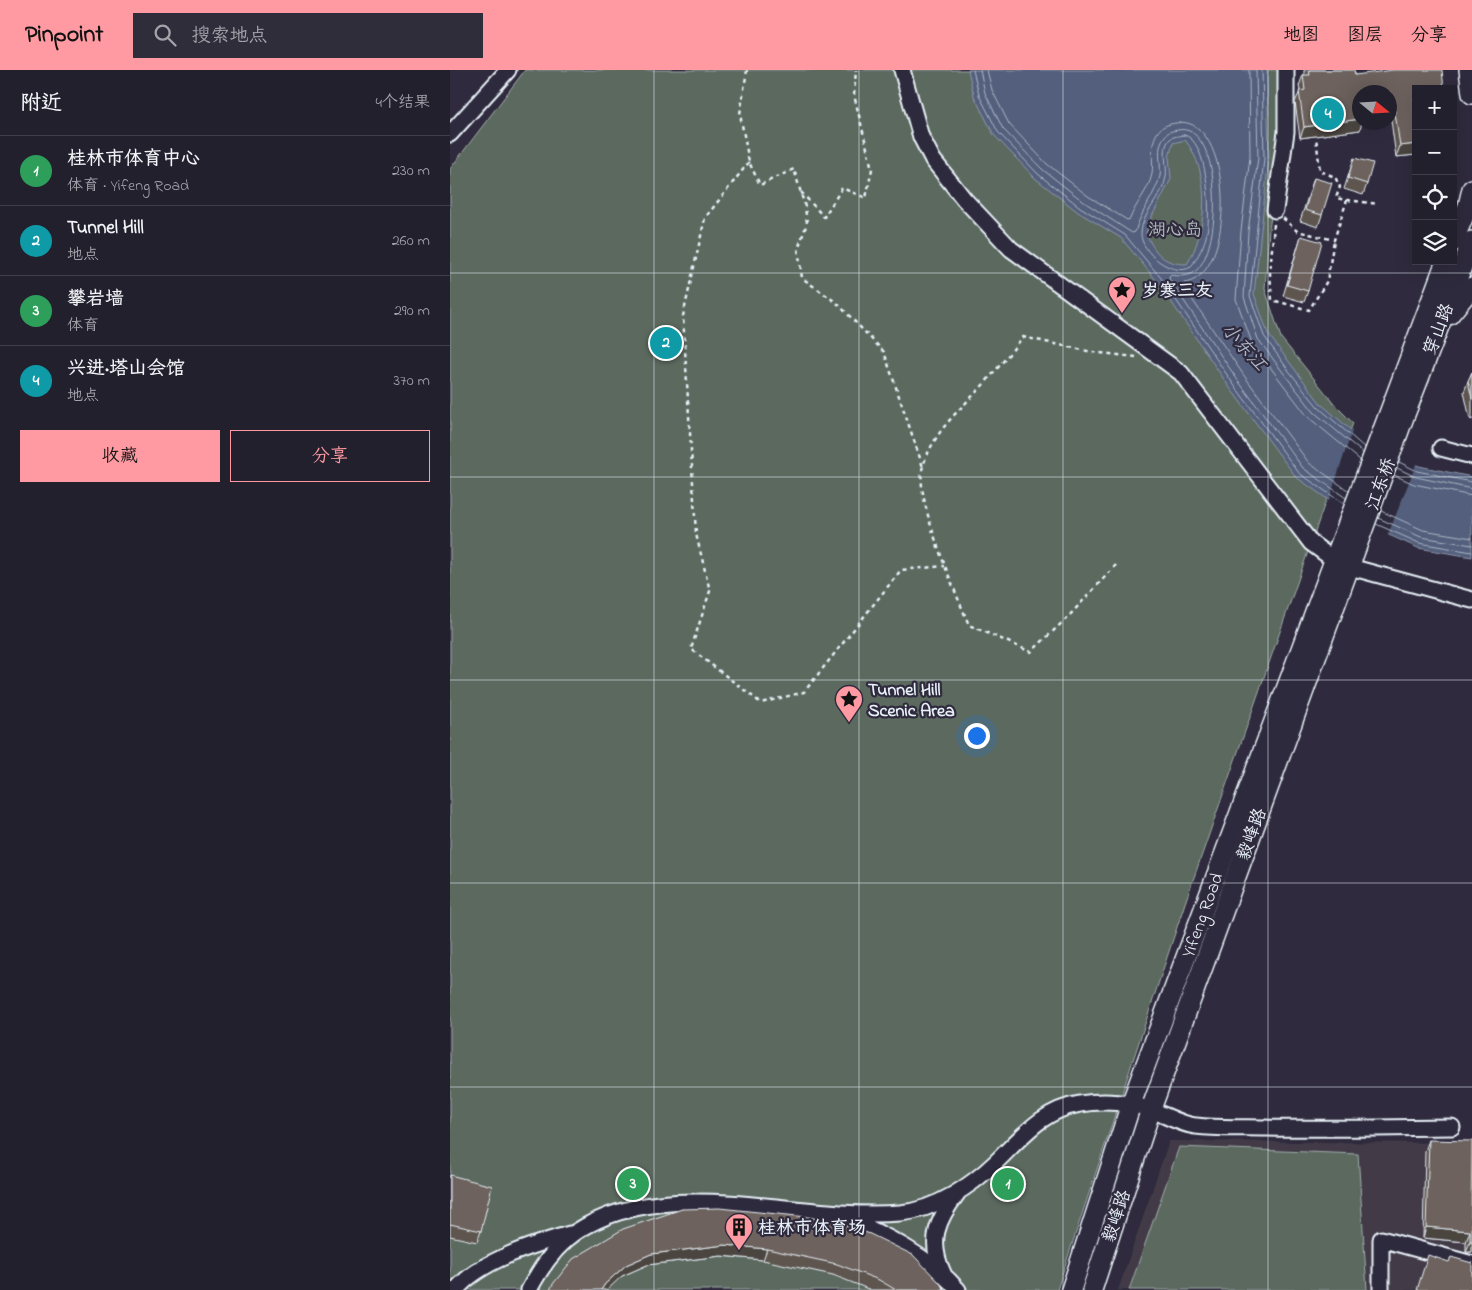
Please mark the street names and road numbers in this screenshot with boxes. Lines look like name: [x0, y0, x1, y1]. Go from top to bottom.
street label: 穿山路: [1418, 300, 1462, 360]
street label: 江东桥: [1360, 455, 1403, 515]
street label: 毅峰路: [1231, 805, 1274, 865]
street label: Yifeng Road: [1177, 870, 1232, 962]
street label: 毅峰路: [1097, 1187, 1139, 1246]

